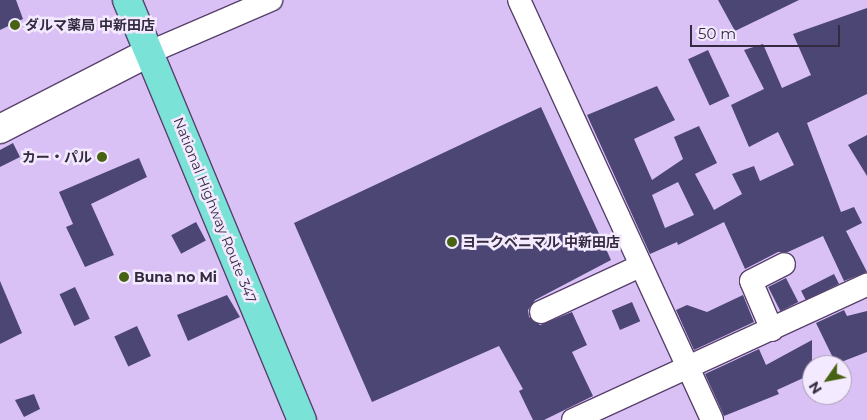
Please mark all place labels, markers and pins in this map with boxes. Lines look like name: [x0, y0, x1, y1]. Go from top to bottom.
place label: ダルマ薬局 中新田店: [25, 17, 155, 33]
marker: ダルマ薬局 中新田店: [9, 19, 21, 31]
place label: カー・パル: [22, 149, 92, 165]
marker: カー・パル: [96, 151, 108, 163]
place label: ヨークベニマル 中新田店: [462, 234, 620, 250]
marker: ヨークベニマル 中新田店: [446, 236, 458, 248]
place label: Buna no Mi: [134, 269, 217, 285]
marker: Buna no Mi: [118, 271, 130, 283]

